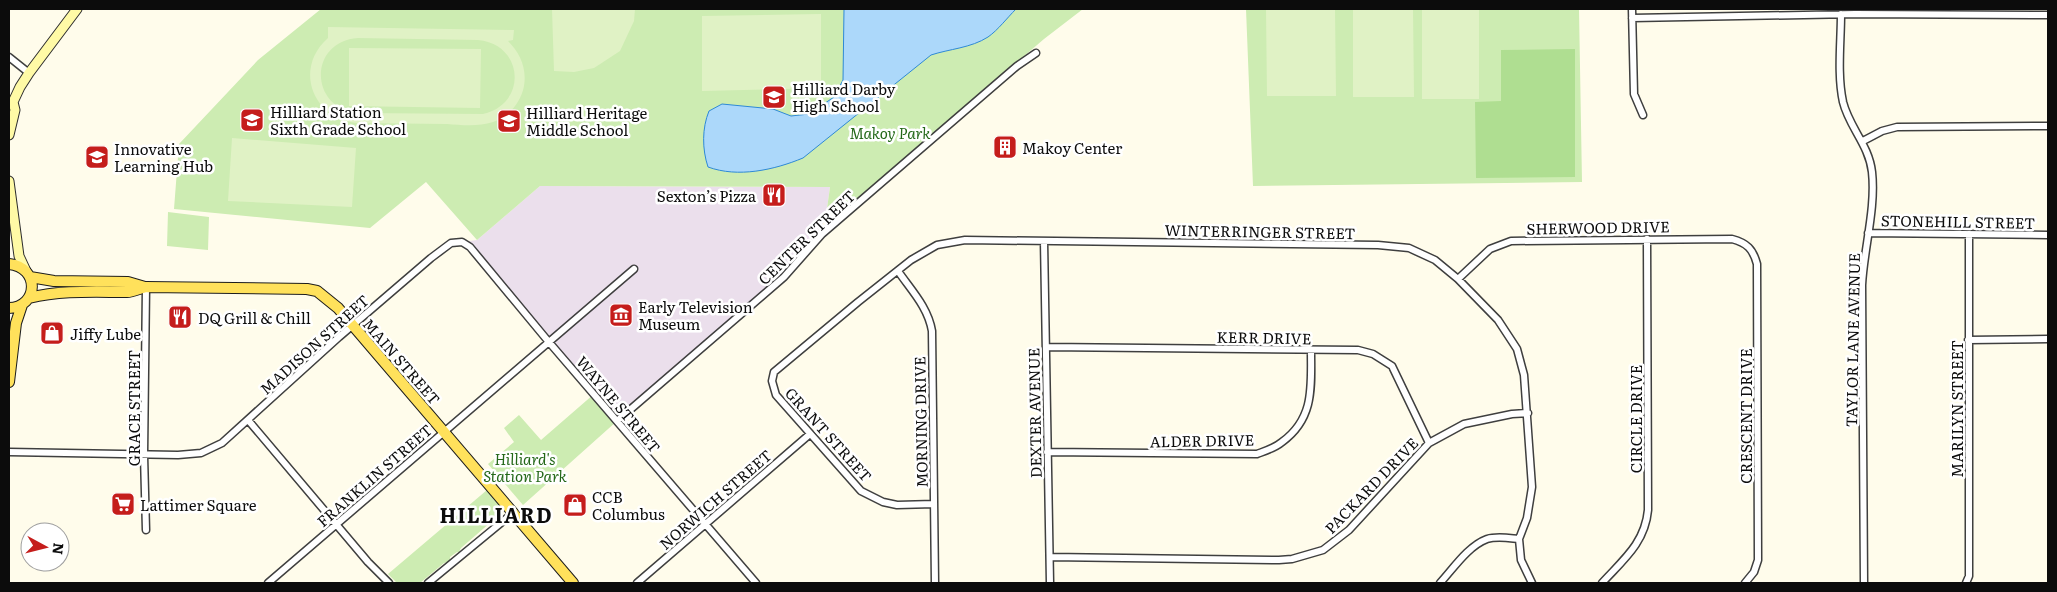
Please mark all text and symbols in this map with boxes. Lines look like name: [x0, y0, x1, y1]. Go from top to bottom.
place label: Hilliard Darby High School: [792, 77, 896, 117]
school or university icon: Hilliard Darby High School: [761, 84, 787, 110]
place label: Hilliard Station Sixth Grade School: [270, 100, 406, 140]
place label: Hilliard Heritage Middle School: [526, 101, 647, 141]
school or university icon: Hilliard Station Sixth Grade School: [239, 107, 265, 133]
school or university icon: Hilliard Heritage Middle School: [496, 108, 522, 134]
park label: Makoy Park: [850, 121, 931, 144]
building icon: Makoy Center: [992, 134, 1018, 160]
place label: Makoy Center: [1022, 136, 1122, 159]
place label: Innovative Learning Hub: [114, 137, 213, 177]
school or university icon: Innovative Learning Hub: [84, 144, 110, 170]
restaurant icon: Sexton’s Pizza: [761, 182, 787, 208]
place label: Sexton’s Pizza: [657, 184, 757, 207]
street label: CENTER STREET: [752, 184, 860, 290]
street label: STONEHILL STREET: [1881, 208, 2035, 234]
street label: SHERWOOD DRIVE: [1526, 214, 1670, 240]
street label: WINTERRINGER STREET: [1164, 218, 1356, 244]
street label: TAYLOR LANE AVENUE: [1839, 253, 1865, 427]
street label: MADISON STREET: [254, 289, 374, 399]
place label: Early Television Museum: [638, 295, 753, 335]
museum icon: Early Television Museum: [608, 302, 634, 328]
restaurant icon: DQ Grill & Chill: [167, 304, 193, 330]
place label: DQ Grill & Chill: [198, 306, 311, 329]
street label: MAIN STREET: [358, 313, 446, 409]
shop icon: Jiffy Lube: [39, 320, 65, 346]
place label: Jiffy Lube: [70, 322, 141, 345]
street label: KERR DRIVE: [1216, 325, 1312, 349]
street label: MARILYN STREET: [1945, 340, 1968, 478]
street label: DEXTER AVENUE: [1021, 348, 1047, 478]
street label: CRESCENT DRIVE: [1734, 348, 1757, 484]
street label: GRACE STREET: [122, 350, 145, 466]
street label: WAYNE STREET: [572, 351, 666, 457]
street label: MORNING DRIVE: [907, 356, 933, 488]
street label: CIRCLE DRIVE: [1624, 365, 1647, 473]
street label: GRANT STREET: [780, 382, 878, 486]
street label: FRANKLIN STREET: [311, 418, 437, 532]
street label: ALDER DRIVE: [1149, 428, 1255, 452]
street label: PACKARD DRIVE: [1319, 432, 1423, 538]
street label: NORWICH STREET: [654, 444, 776, 554]
park label: Hilliard's Station Park: [483, 447, 568, 487]
place label: CCB Columbus: [592, 485, 665, 525]
supermarket icon: Lattimer Square: [110, 491, 136, 517]
shop icon: CCB Columbus: [562, 492, 588, 518]
place label: Lattimer Square: [140, 493, 257, 516]
district label: HILLIARD: [439, 499, 553, 529]
north arrow: [20, 522, 70, 572]
text: N: [48, 542, 70, 556]

